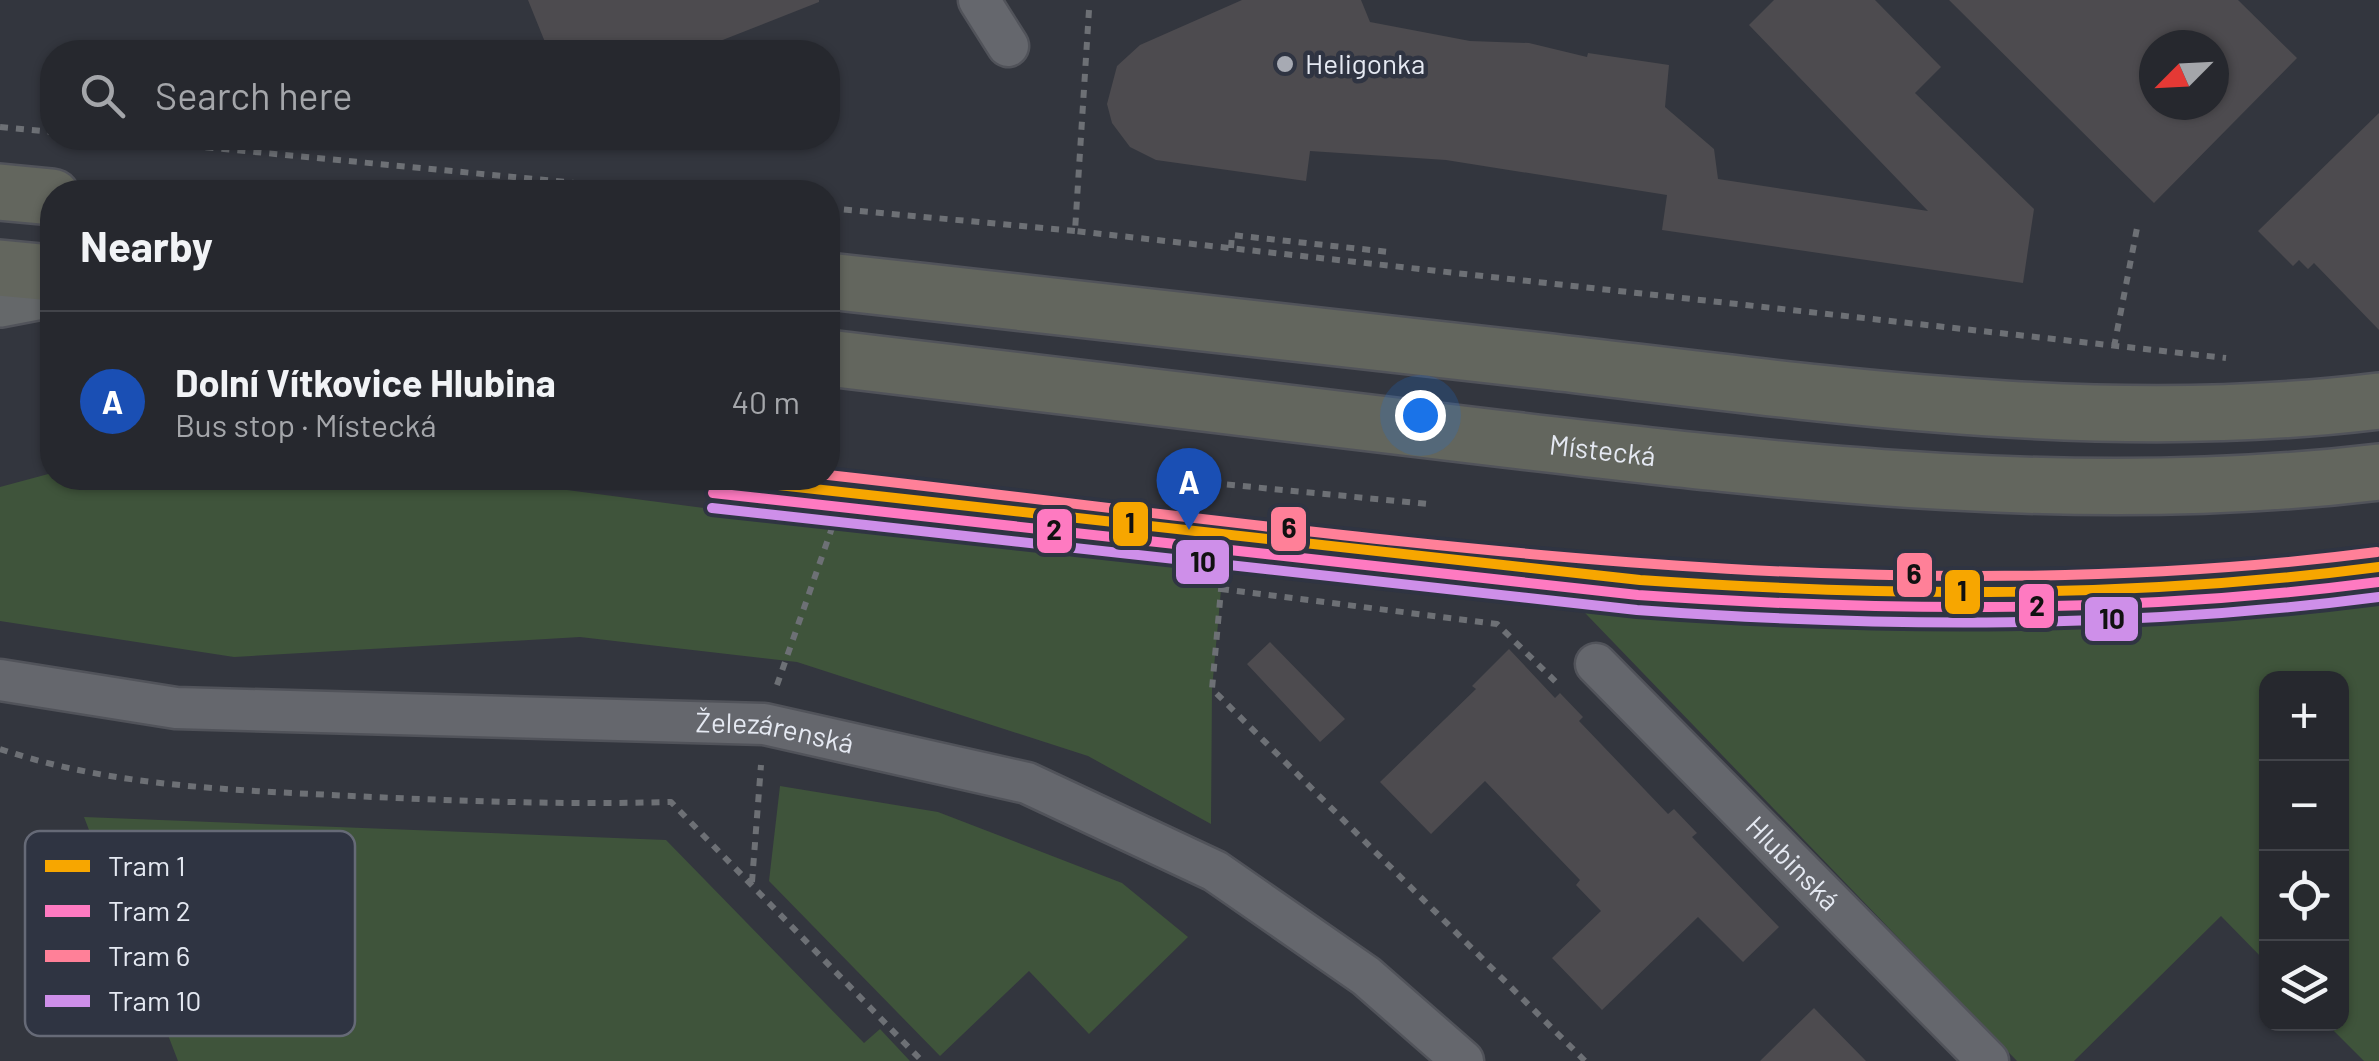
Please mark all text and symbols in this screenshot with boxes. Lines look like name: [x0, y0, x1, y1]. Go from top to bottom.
north arrow: [2139, 30, 2229, 120]
search box: [40, 40, 840, 150]
place label: Heligonka: [1305, 46, 1425, 80]
marker: Heligonka: [1274, 53, 1296, 75]
icon: search: [75, 68, 130, 123]
text: Search here: [155, 72, 353, 118]
text: Nearby: [80, 220, 213, 270]
text: Dolní Vítkovice Hlubina: [175, 359, 556, 405]
text: A: [102, 382, 123, 420]
text: 40 m: [731, 382, 800, 420]
your location: [1395, 390, 1446, 441]
text: Bus stop · Místecká: [175, 405, 437, 443]
street label: Místecká: [1548, 426, 1658, 472]
pin: A: [1156, 448, 1222, 530]
line badge: 1: [1111, 500, 1150, 548]
text: 1: [1125, 505, 1135, 539]
line badge: 6: [1269, 505, 1308, 553]
line badge: 2: [1035, 507, 1074, 555]
text: 6: [1281, 510, 1297, 544]
text: 2: [1046, 512, 1062, 546]
line badge: 10: [1174, 538, 1231, 586]
text: 10: [1190, 544, 1216, 578]
line badge: 6: [1895, 551, 1934, 599]
text: 6: [1906, 556, 1922, 590]
line badge: 1: [1943, 568, 1982, 616]
text: 1: [1957, 573, 1967, 607]
line badge: 2: [2017, 582, 2056, 630]
text: 2: [2029, 588, 2045, 622]
line badge: 10: [2083, 595, 2140, 643]
text: 10: [2099, 601, 2125, 635]
map controls: [2259, 671, 2349, 1031]
button: +: [2259, 671, 2349, 761]
street label: Železárenská: [695, 704, 857, 760]
button: −: [2259, 761, 2349, 851]
street label: Hlubinská: [1740, 808, 1847, 917]
legend: [25, 831, 355, 1036]
text: Tram 1: [108, 848, 185, 882]
button: locate: [2259, 851, 2349, 941]
text: Tram 2: [108, 893, 191, 927]
text: Tram 6: [108, 938, 190, 972]
button: layers: [2259, 941, 2349, 1031]
text: Tram 10: [108, 983, 201, 1017]

